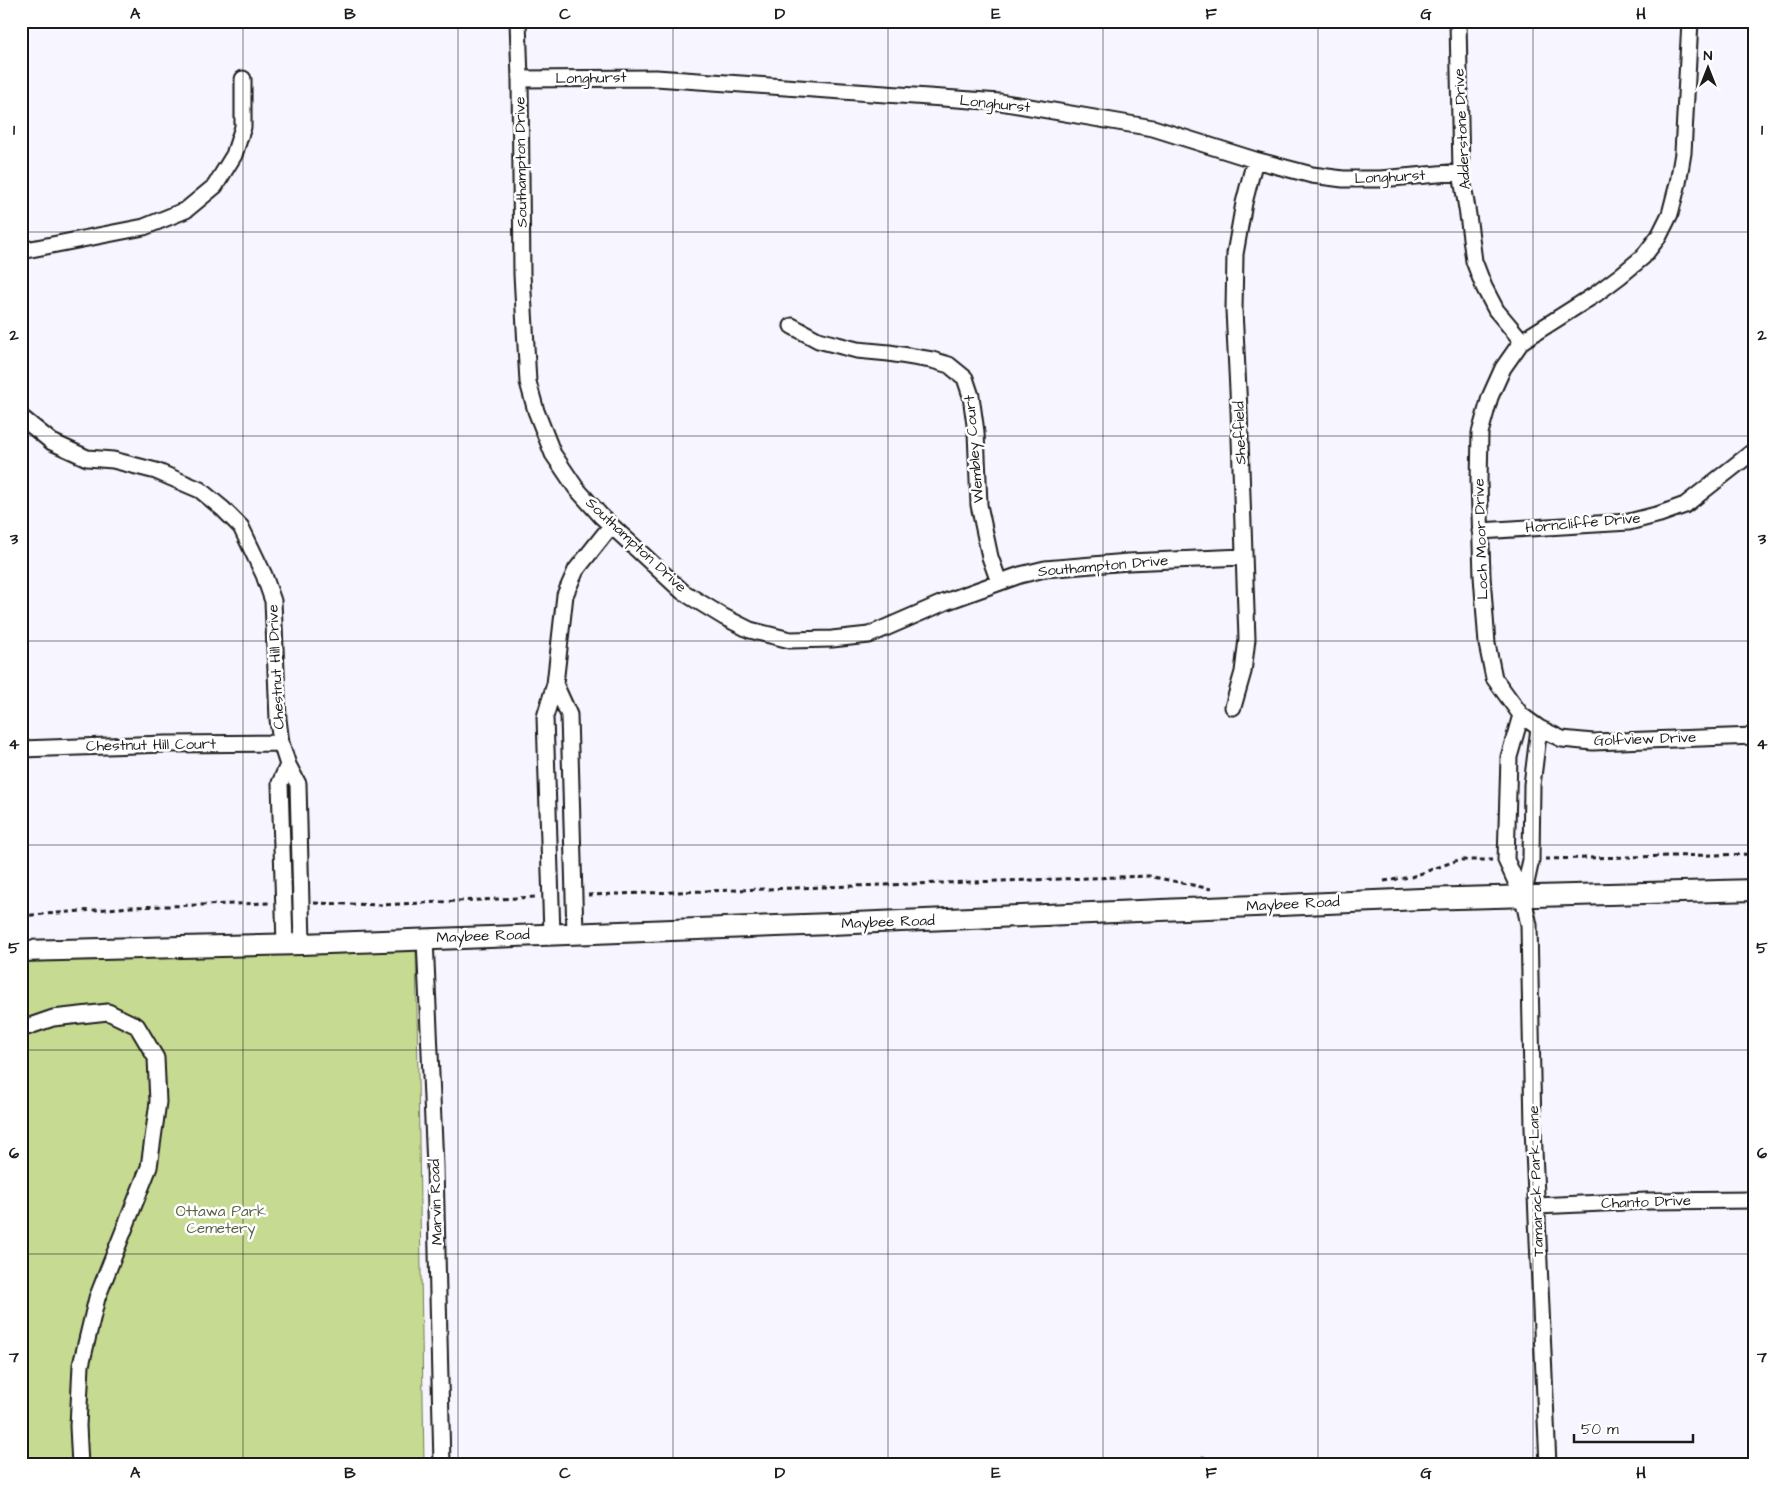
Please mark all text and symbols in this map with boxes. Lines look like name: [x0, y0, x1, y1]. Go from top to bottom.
text: A: [130, 3, 141, 25]
text: B: [344, 3, 356, 25]
text: C: [559, 3, 571, 25]
text: D: [775, 3, 786, 25]
text: E: [991, 3, 1001, 25]
text: F: [1205, 3, 1217, 25]
text: G: [1420, 3, 1432, 25]
text: H: [1636, 3, 1646, 25]
north arrow: [1684, 42, 1734, 92]
text: N: [1704, 46, 1713, 66]
street label: Longhurst: [555, 67, 627, 90]
street label: Adderstone Drive: [1448, 68, 1476, 190]
street label: Longhurst: [959, 90, 1031, 119]
street label: Southampton Drive: [509, 96, 533, 228]
text: 1: [13, 119, 16, 141]
text: 1: [1761, 119, 1764, 141]
street label: Longhurst: [1354, 165, 1426, 190]
text: 2: [8, 324, 19, 346]
text: 2: [1756, 324, 1767, 346]
street label: Wembley Court: [959, 394, 990, 504]
street label: Sheffield: [1228, 401, 1252, 465]
street label: Loch Moor Drive: [1468, 478, 1494, 600]
street label: Southampton Drive: [581, 493, 691, 597]
street label: Horncliffe Drive: [1525, 508, 1641, 538]
text: 3: [9, 528, 19, 550]
text: 3: [1757, 528, 1767, 550]
street label: Southampton Drive: [1037, 550, 1169, 582]
street label: Chestnut Hill Drive: [262, 604, 290, 730]
street label: Golfview Drive: [1593, 727, 1697, 751]
text: 4: [9, 733, 20, 755]
street label: Chestnut Hill Court: [86, 733, 216, 757]
text: 4: [1757, 733, 1768, 755]
street label: Maybee Road: [1246, 891, 1341, 918]
street label: Maybee Road: [841, 910, 935, 935]
street label: Maybee Road: [436, 924, 530, 949]
text: 5: [8, 937, 20, 959]
text: 5: [1756, 937, 1768, 959]
street label: Tamarack Park Lane: [1523, 1105, 1549, 1257]
text: 6: [9, 1142, 19, 1164]
text: 6: [1757, 1142, 1767, 1164]
street label: Marvin Road: [424, 1158, 448, 1246]
street label: Chanto Drive: [1601, 1190, 1691, 1214]
park label: Ottawa Park Cemetery: [176, 1201, 266, 1240]
text: 7: [8, 1346, 19, 1368]
text: 7: [1756, 1346, 1767, 1368]
scale bar: [1574, 1411, 1692, 1443]
text: 50 m: [1581, 1419, 1619, 1440]
text: A: [130, 1462, 141, 1484]
text: B: [344, 1462, 356, 1484]
text: C: [559, 1462, 571, 1484]
text: D: [775, 1462, 786, 1484]
text: E: [991, 1462, 1001, 1484]
text: F: [1205, 1462, 1217, 1484]
text: G: [1420, 1462, 1432, 1484]
text: H: [1636, 1462, 1646, 1484]

